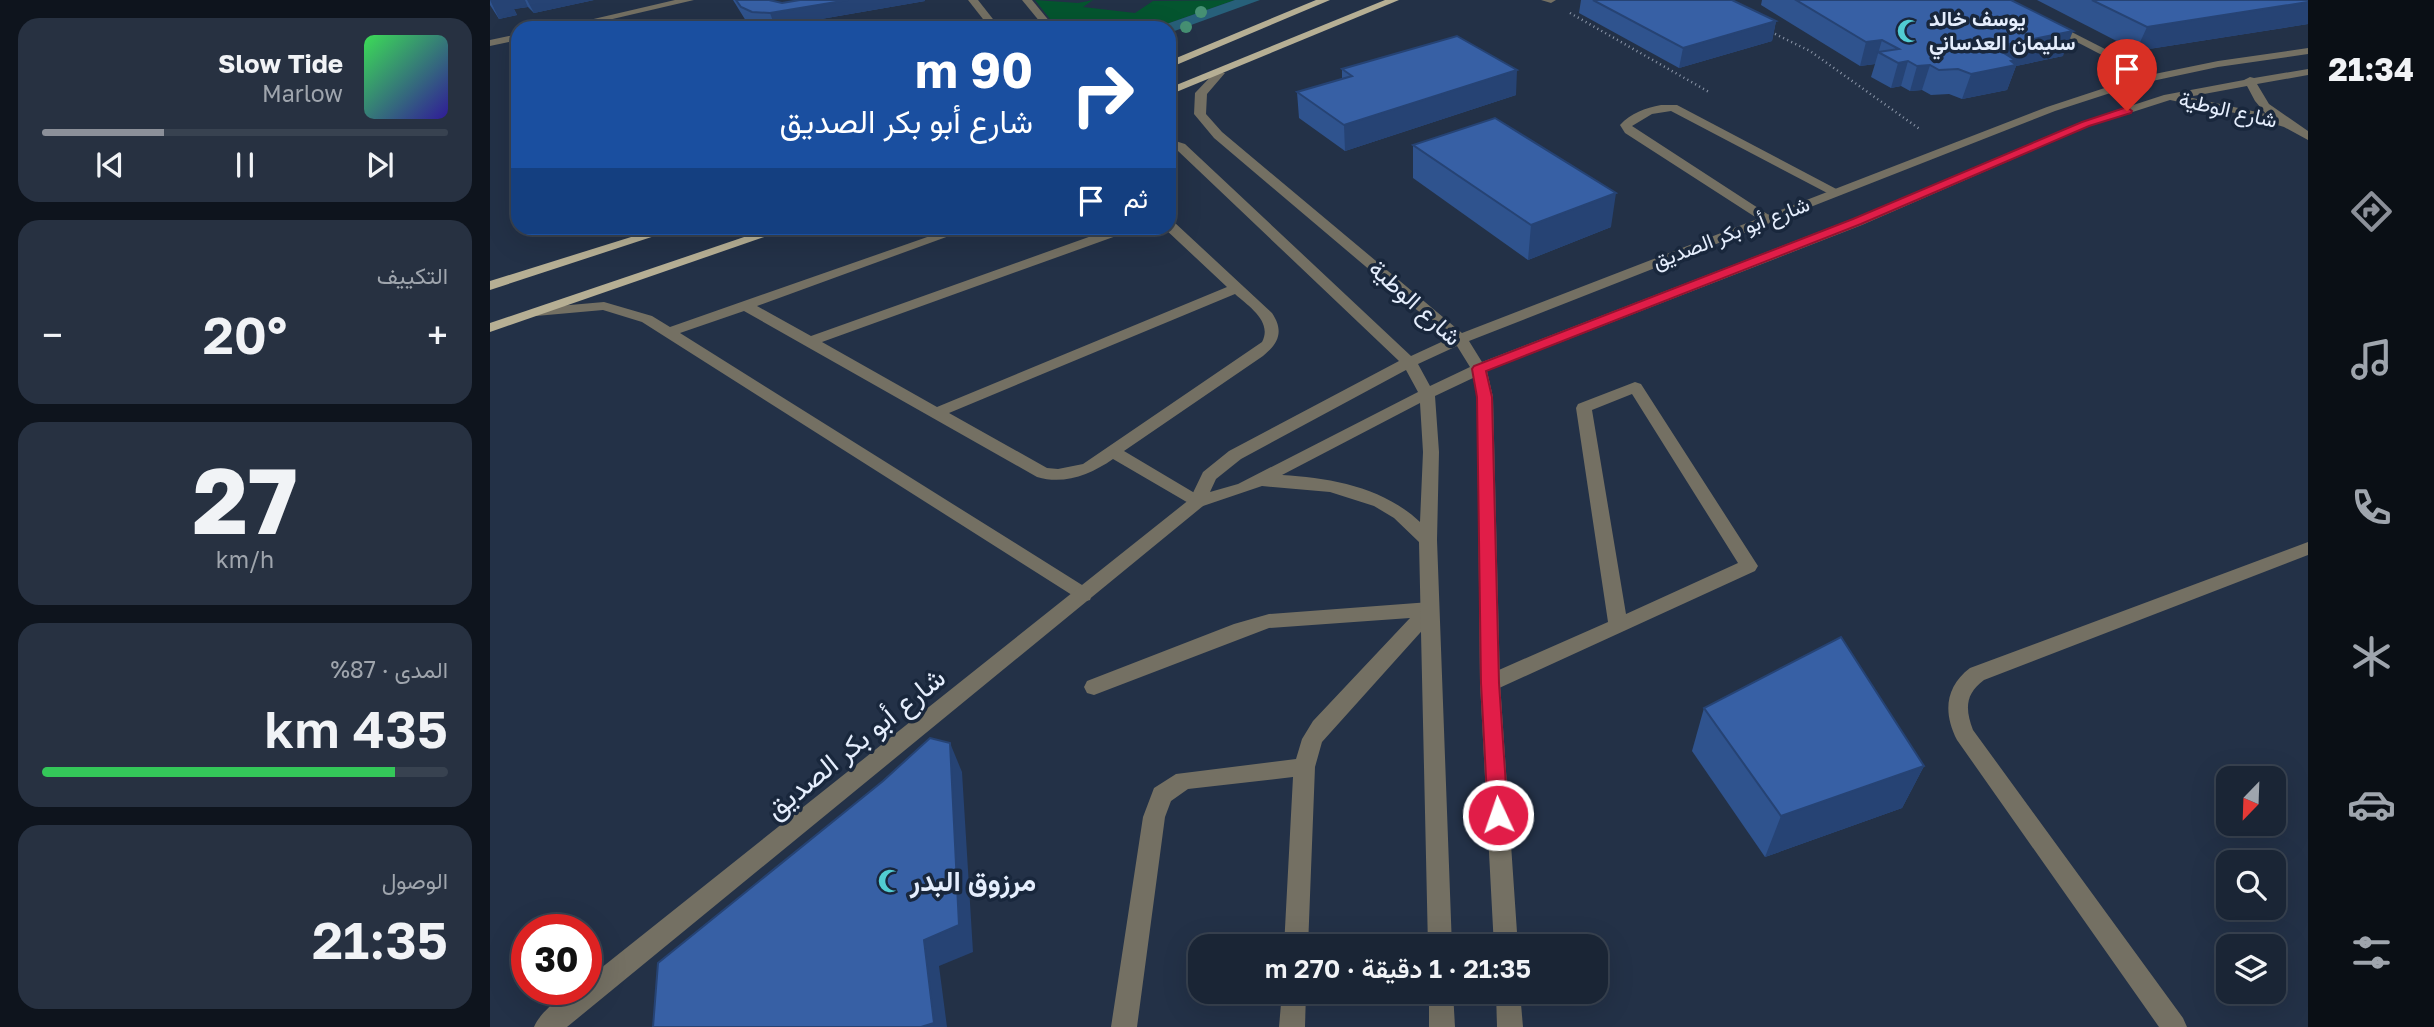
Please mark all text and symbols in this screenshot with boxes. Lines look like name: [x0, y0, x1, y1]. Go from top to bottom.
place label: يوسف خالد سليمان العدساني: [1929, 5, 2075, 60]
mosque icon: يوسف خالد سليمان العدساني: [1895, 17, 1923, 45]
pin: [2097, 39, 2157, 111]
text: 90 m: [915, 40, 1033, 99]
text: Slow Tide: [218, 48, 343, 79]
icon: right: [1057, 49, 1148, 140]
icon: arrive: [2108, 50, 2146, 88]
text: 21:34: [2328, 50, 2414, 88]
text: Marlow: [262, 79, 343, 107]
street label: شارع الوطية: [2176, 85, 2280, 135]
text: شارع أبو بكر الصديق: [780, 102, 1033, 140]
icon: previous: [91, 146, 129, 184]
icon: pause: [226, 146, 264, 184]
icon: next: [361, 146, 399, 184]
icon: arrive: [1072, 182, 1110, 220]
text: ثم: [1124, 183, 1148, 214]
icon: directions: [2347, 187, 2396, 236]
street label: شارع أبو بكر الصديق: [1648, 190, 1814, 276]
street label: شارع الوطية: [1362, 253, 1468, 353]
text: التكييف: [377, 261, 448, 289]
text: 20°: [203, 303, 287, 365]
text: −: [42, 312, 63, 357]
text: +: [427, 312, 448, 357]
icon: music: [2347, 335, 2396, 384]
text: 27: [192, 445, 298, 554]
icon: phone: [2347, 483, 2396, 532]
text: km/h: [216, 545, 274, 573]
icon: climate: [2347, 632, 2396, 681]
text: المدى · 87%: [330, 655, 448, 683]
street label: شارع أبو بكر الصديق: [758, 660, 953, 828]
text: 435 km: [264, 697, 448, 759]
north arrow: [2216, 766, 2286, 836]
map controls: [2216, 766, 2286, 1004]
position arrow: [1461, 778, 1535, 852]
icon: car: [2347, 780, 2396, 829]
button: search: [2216, 850, 2286, 920]
place label: مرزوق البدر: [909, 864, 1036, 899]
text: الوصول: [382, 866, 448, 894]
mosque icon: مرزوق البدر: [876, 867, 904, 895]
text: 21:35: [312, 908, 448, 970]
speed limit sign: 30: [511, 914, 602, 1005]
icon: filters: [2347, 928, 2396, 977]
button: layers: [2216, 934, 2286, 1004]
text: 21:35 · 1 دقيقة · 270 m: [1265, 953, 1531, 984]

